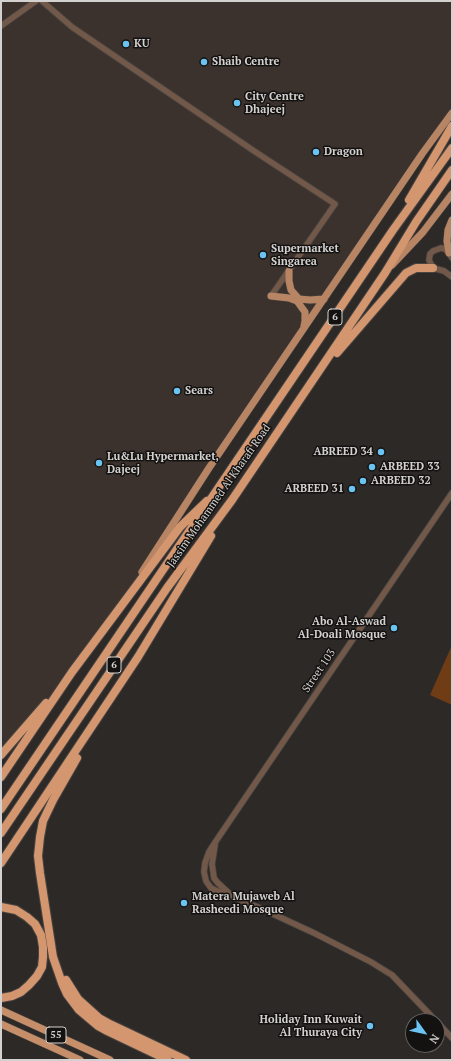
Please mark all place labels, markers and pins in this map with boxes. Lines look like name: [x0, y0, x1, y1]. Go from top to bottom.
place label: KU: [134, 37, 150, 51]
marker: KU: [121, 39, 131, 49]
place label: Shaib Centre: [212, 55, 279, 69]
marker: Shaib Centre: [199, 57, 209, 67]
place label: City Centre Dhajeej: [245, 90, 304, 116]
marker: City Centre Dhajeej: [232, 98, 242, 108]
place label: Dragon: [324, 145, 363, 159]
marker: Dragon: [311, 147, 321, 157]
place label: Supermarket Singarea: [271, 242, 339, 268]
marker: Supermarket Singarea: [258, 250, 268, 260]
place label: Sears: [185, 384, 213, 398]
marker: Sears: [172, 386, 182, 396]
place label: ABREED 34: [313, 445, 373, 459]
marker: ABREED 34: [376, 447, 386, 457]
place label: Lu&Lu Hypermarket, Dajeej: [107, 450, 219, 476]
marker: Lu&Lu Hypermarket, Dajeej: [94, 458, 104, 468]
place label: ARBEED 33: [380, 460, 440, 474]
marker: ARBEED 33: [367, 462, 377, 472]
place label: ARBEED 32: [371, 474, 431, 488]
marker: ARBEED 32: [358, 476, 368, 486]
place label: ARBEED 31: [284, 482, 344, 496]
marker: ARBEED 31: [347, 484, 357, 494]
place label: Abo Al-Aswad Al-Doali Mosque: [298, 615, 386, 641]
marker: Abo Al-Aswad Al-Doali Mosque: [389, 623, 399, 633]
place label: Matera Mujaweb Al Rasheedi Mosque: [192, 890, 295, 916]
marker: Matera Mujaweb Al Rasheedi Mosque: [179, 898, 189, 908]
place label: Holiday Inn Kuwait Al Thuraya City: [260, 1013, 362, 1039]
marker: Holiday Inn Kuwait Al Thuraya City: [365, 1021, 375, 1031]

